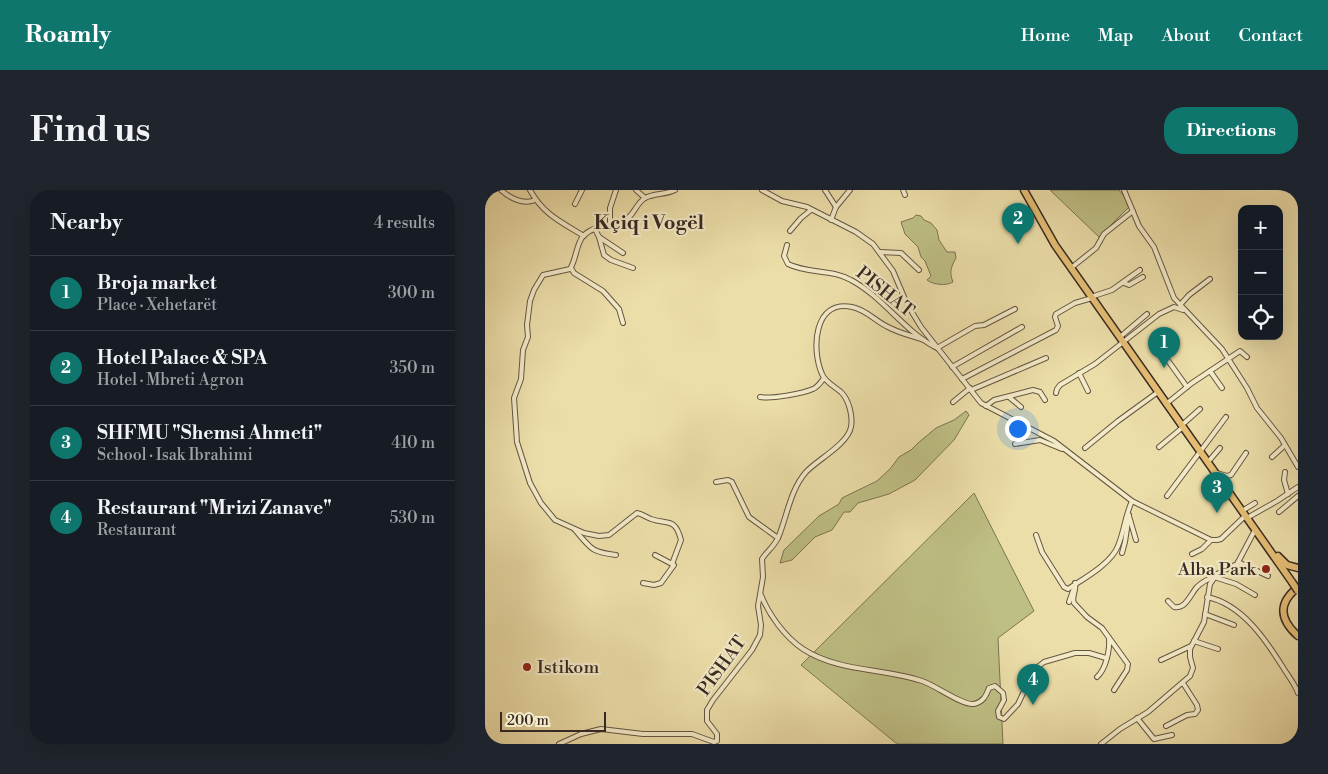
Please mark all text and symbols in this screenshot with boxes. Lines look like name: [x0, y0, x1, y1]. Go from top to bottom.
text: Roamly: [25, 20, 111, 50]
text: Home: [1021, 24, 1070, 47]
text: Map: [1098, 24, 1134, 47]
text: About: [1162, 24, 1211, 47]
text: Contact: [1239, 24, 1303, 47]
button: Directions: [1164, 107, 1298, 154]
text: Find us: [30, 109, 150, 152]
pin: 2: [1002, 203, 1034, 244]
map controls: [1238, 205, 1283, 340]
button: +: [1238, 205, 1283, 250]
text: Nearby: [50, 210, 123, 236]
district label: Kçiq i Vogël: [594, 211, 705, 236]
text: 4 results: [374, 213, 435, 233]
button: −: [1238, 250, 1283, 295]
street label: PISHAT: [851, 262, 919, 323]
text: Broja market: [97, 271, 216, 295]
text: 1: [62, 283, 70, 303]
text: 300 m: [388, 283, 435, 303]
text: Place · Xehetarët: [97, 295, 217, 315]
button: locate: [1238, 295, 1283, 340]
pin: 1: [1148, 327, 1180, 368]
text: Hotel Palace & SPA: [97, 346, 267, 370]
text: 2: [61, 358, 71, 378]
text: 350 m: [389, 358, 435, 378]
text: Hotel · Mbreti Agron: [97, 370, 244, 390]
your location: [1005, 416, 1031, 442]
text: SHFMU "Shemsi Ahmeti": [97, 421, 322, 445]
text: 3: [61, 433, 71, 453]
text: 410 m: [391, 433, 435, 453]
text: School · Isak Ibrahimi: [97, 445, 253, 465]
pin: 3: [1201, 472, 1233, 513]
text: Restaurant "Mrizi Zanave": [97, 496, 332, 520]
text: 4: [61, 508, 71, 528]
text: 530 m: [389, 508, 435, 528]
text: Restaurant: [97, 520, 176, 540]
place label: Alba Park: [1177, 558, 1258, 581]
marker: Alba Park: [1260, 563, 1272, 575]
street label: PISHAT: [693, 631, 752, 700]
place label: Istikom: [537, 656, 599, 679]
marker: Istikom: [521, 661, 533, 673]
pin: 4: [1017, 664, 1049, 705]
scale bar: [500, 709, 606, 732]
text: 200 m: [507, 712, 549, 730]

